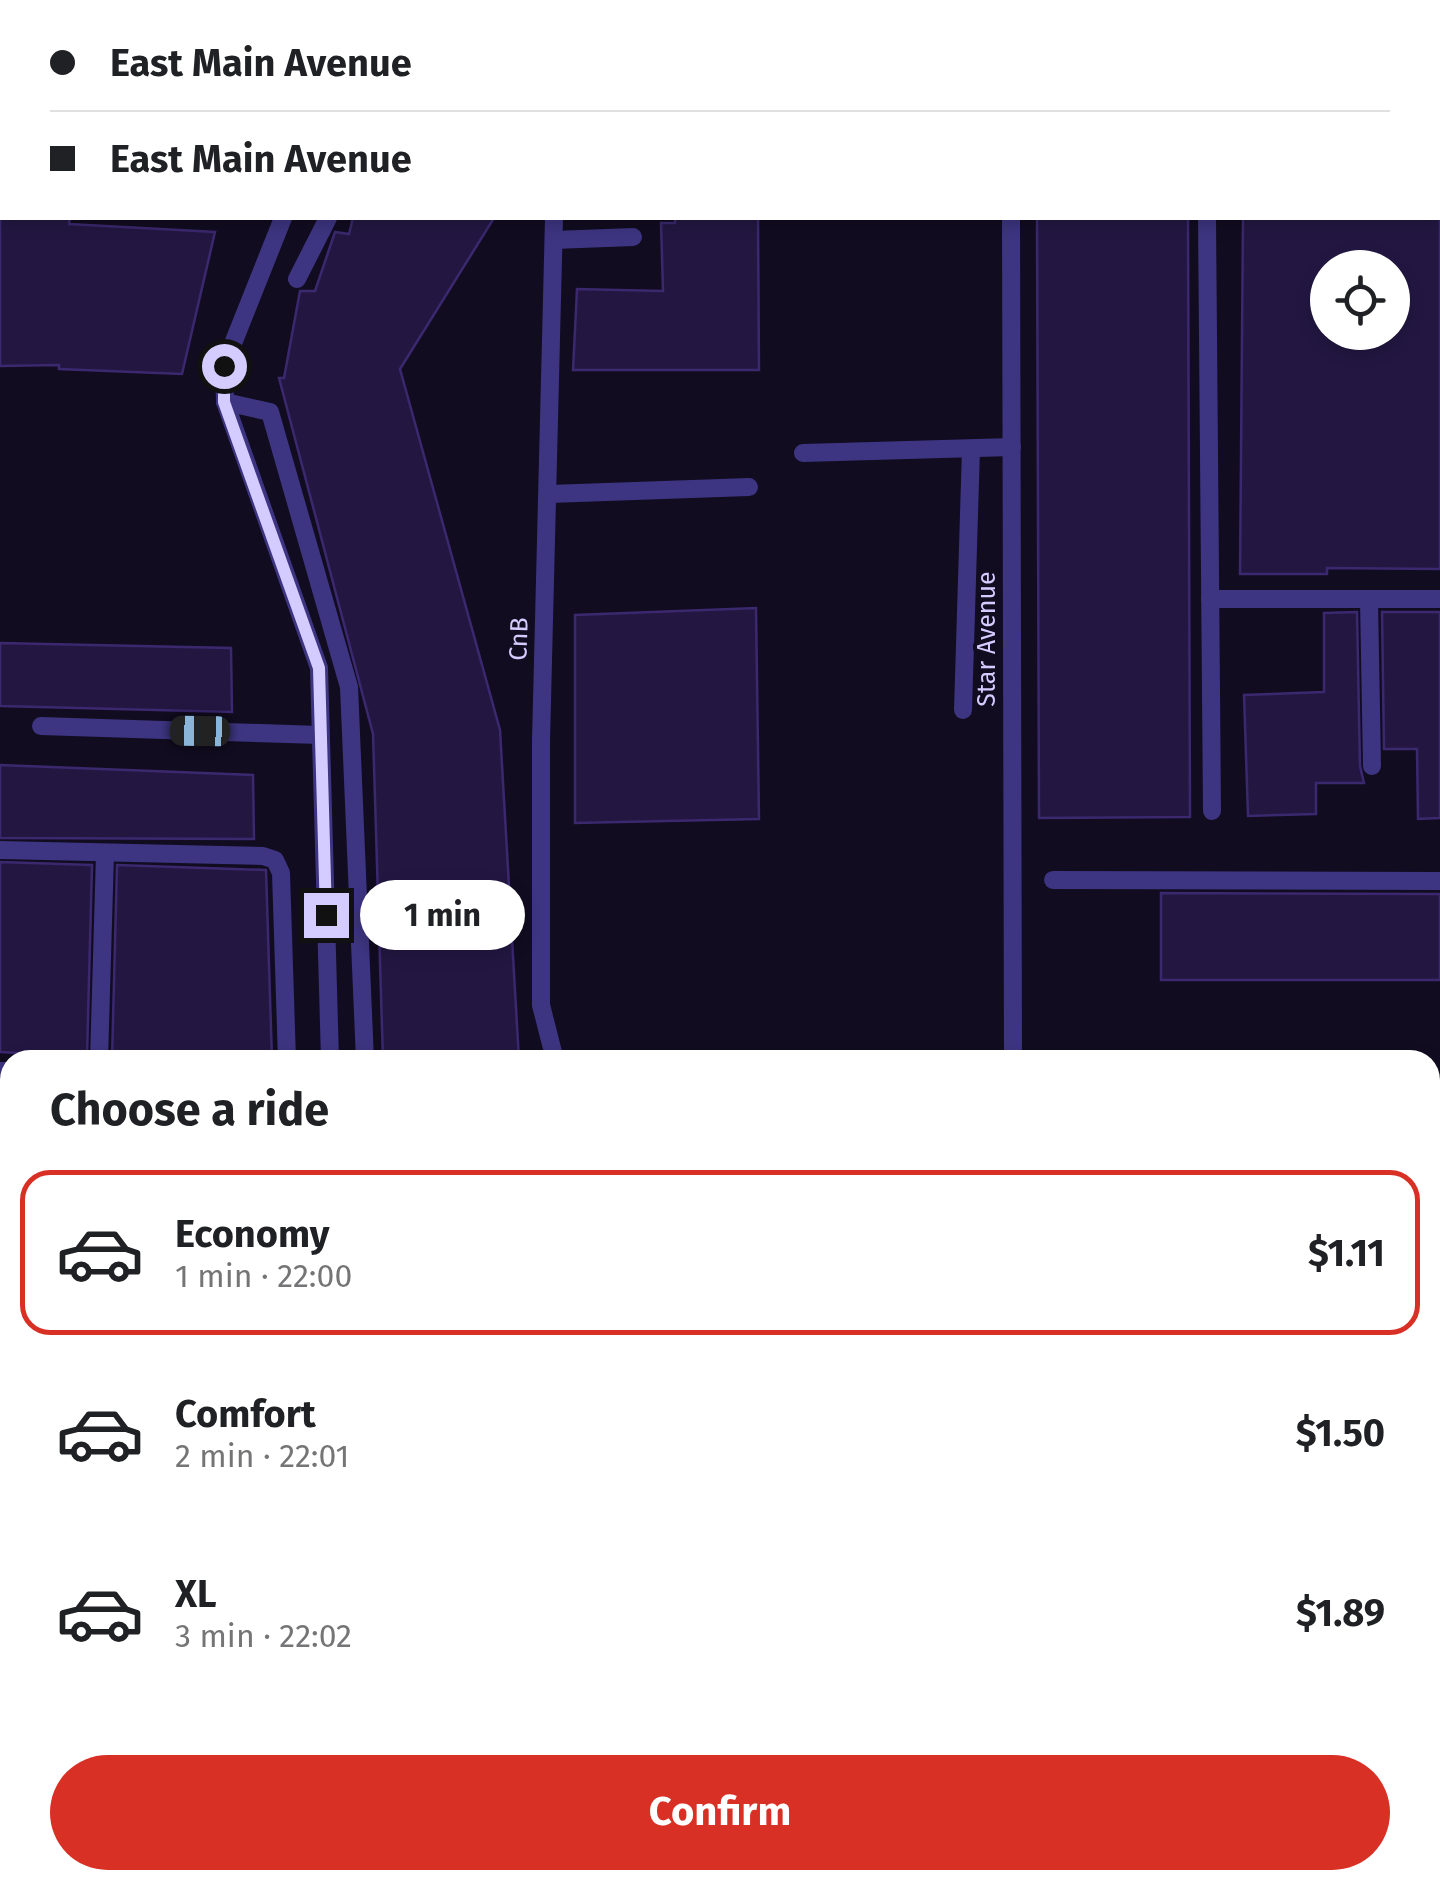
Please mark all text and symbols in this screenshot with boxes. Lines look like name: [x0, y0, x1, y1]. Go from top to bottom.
text: East Main Avenue: [110, 40, 412, 86]
text: East Main Avenue: [110, 136, 412, 182]
map controls: [1310, 250, 1410, 350]
button: locate: [1310, 250, 1410, 350]
route start: [202, 344, 247, 389]
street label: Star Avenue: [972, 571, 1002, 707]
street label: CnB: [503, 617, 535, 661]
car: [170, 715, 230, 747]
callout: 1 min: [361, 880, 526, 950]
route end: [304, 893, 349, 938]
text: 1 min: [404, 896, 481, 934]
text: Choose a ride: [50, 1083, 329, 1137]
icon: car: [55, 1208, 145, 1298]
text: Economy: [175, 1211, 330, 1257]
text: $1.11: [1308, 1230, 1385, 1276]
text: 1 min · 22:00: [175, 1257, 352, 1295]
icon: car: [55, 1388, 145, 1478]
text: Comfort: [175, 1391, 316, 1437]
text: $1.50: [1296, 1410, 1385, 1456]
text: 2 min · 22:01: [175, 1437, 349, 1475]
icon: car: [55, 1568, 145, 1658]
text: XL: [175, 1571, 217, 1617]
text: $1.89: [1296, 1590, 1385, 1636]
text: 3 min · 22:02: [175, 1617, 352, 1655]
button: Confirm: [50, 1755, 1390, 1870]

